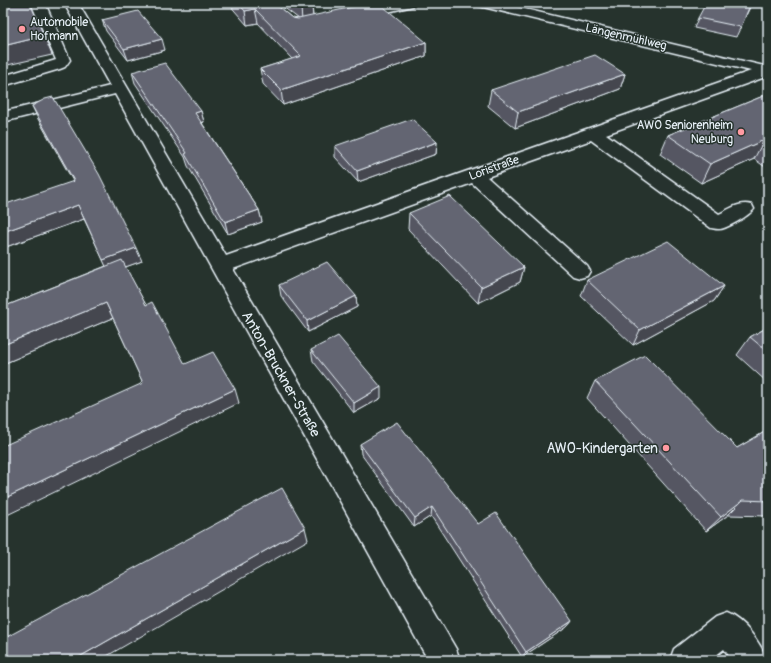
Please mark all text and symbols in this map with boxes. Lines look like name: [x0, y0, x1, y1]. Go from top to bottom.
place label: Automobile Hofmann: [30, 15, 88, 44]
street label: Längenmühlweg: [584, 20, 668, 54]
marker: Automobile Hofmann: [17, 24, 27, 34]
place label: AWO Seniorenheim Neuburg: [637, 118, 733, 147]
marker: AWO Seniorenheim Neuburg: [736, 127, 746, 137]
street label: Loristraße: [467, 152, 521, 184]
street label: Anton-Bruckner-Straße: [238, 308, 324, 440]
place label: AWO-Kindergarten: [547, 440, 658, 457]
marker: AWO-Kindergarten: [661, 443, 671, 453]

